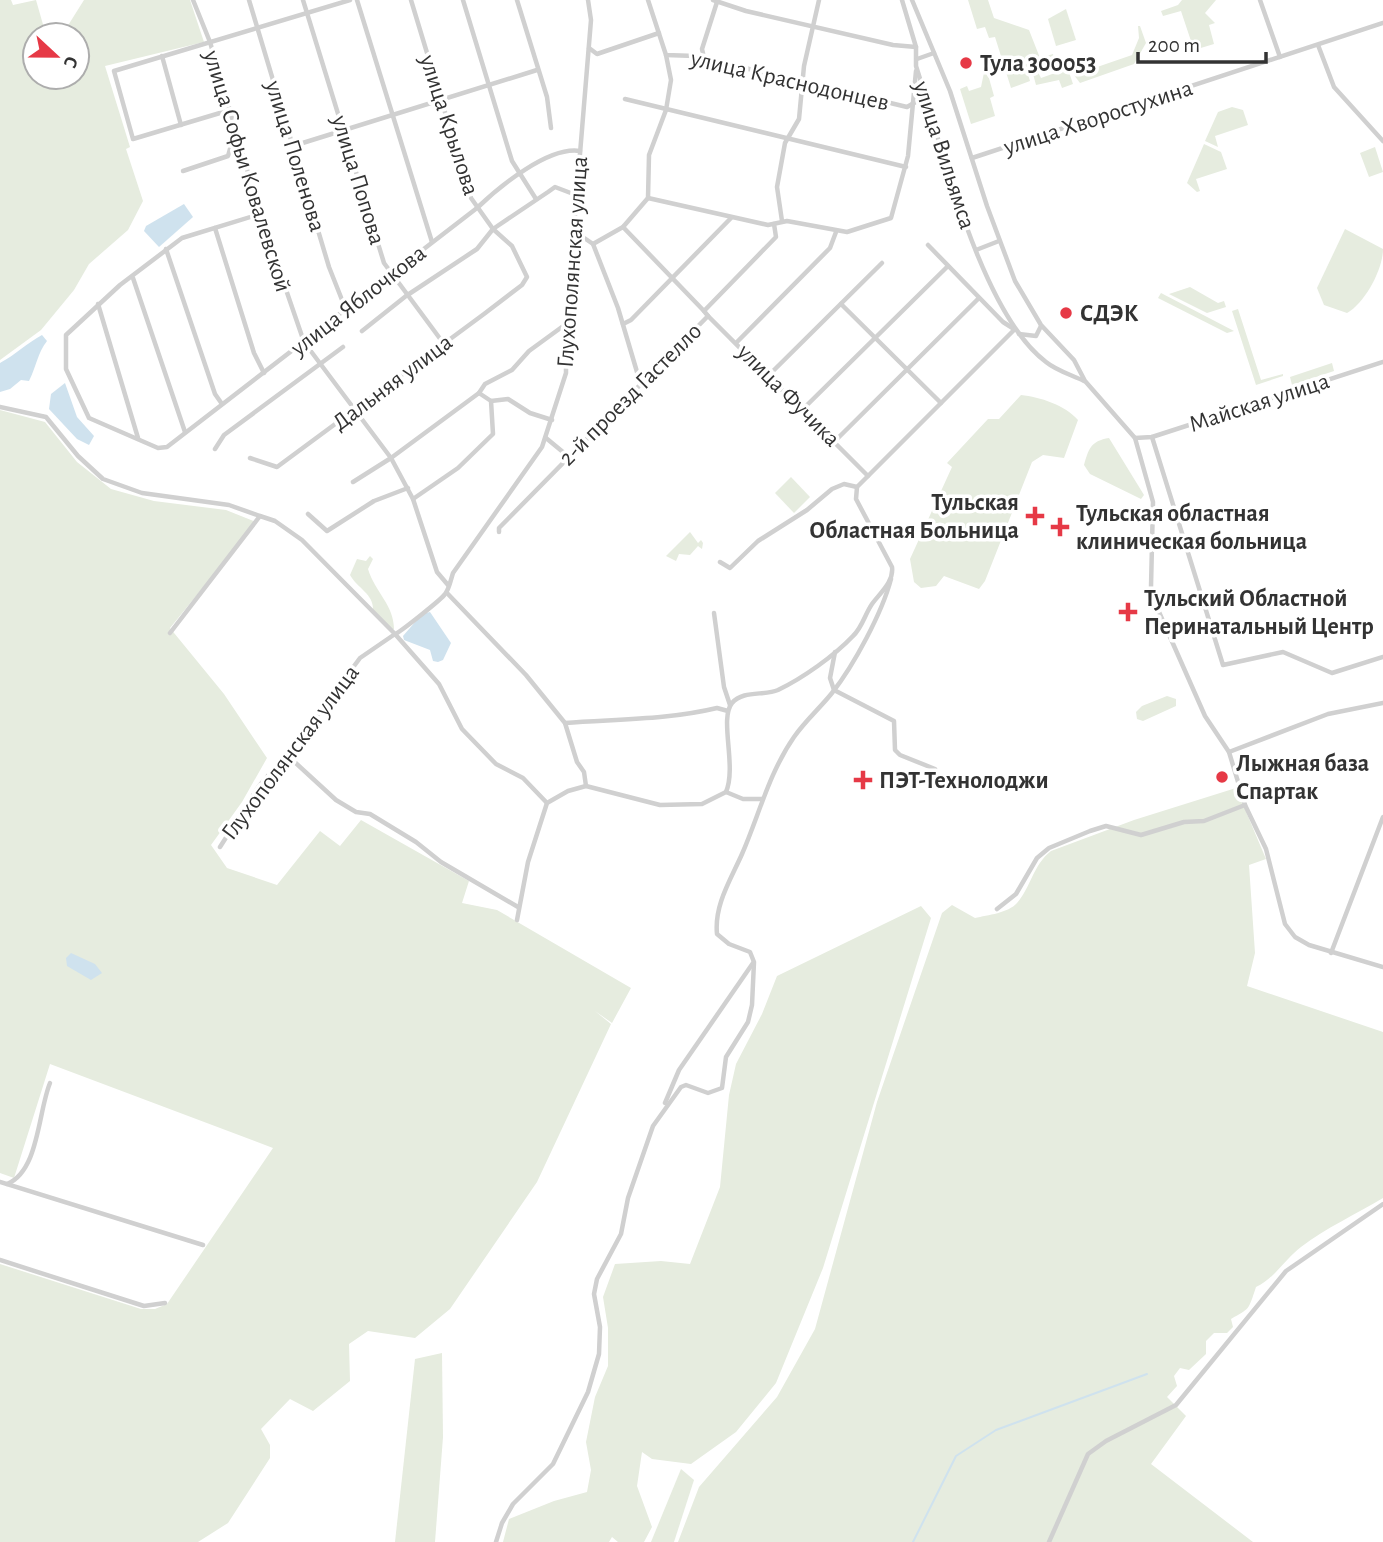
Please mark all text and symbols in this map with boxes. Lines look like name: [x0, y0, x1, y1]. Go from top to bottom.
north arrow: [21, 21, 91, 91]
scale bar: [1138, 21, 1266, 65]
text: 200 m: [1148, 35, 1200, 56]
street label: улица Краснодонцев: [687, 46, 891, 115]
street label: улица Софьи Ковалевской: [199, 47, 295, 295]
street label: улица Крылова: [415, 51, 483, 199]
place label: Тула 300053: [980, 52, 1096, 76]
text: С: [60, 53, 81, 70]
marker: Тула 300053: [958, 55, 974, 71]
street label: улица Хворостухина: [1000, 76, 1196, 160]
street label: улица Поленова: [260, 77, 329, 235]
street label: улица Вильямса: [909, 77, 979, 232]
street label: улица Попова: [327, 112, 389, 248]
street label: Глухополянская улица: [554, 155, 592, 369]
street label: улица Яблочкова: [286, 241, 431, 361]
place label: СДЭК: [1080, 302, 1139, 326]
marker: СДЭК: [1058, 305, 1074, 321]
street label: 2-й проезд Гастелло: [555, 319, 706, 470]
street label: Дальняя улица: [328, 330, 457, 436]
street label: улица Фучика: [732, 339, 844, 452]
street label: Майская улица: [1186, 369, 1332, 437]
place label: Тульская Областная Больница: [809, 491, 1019, 543]
place label: Тульская областная клиническая больница: [1076, 502, 1307, 554]
marker: Тульская Областная Больница: [1025, 506, 1045, 526]
marker: Тульская областная клиническая больница: [1050, 517, 1070, 537]
place label: Тульский Областной Перинатальный Центр: [1144, 587, 1374, 639]
marker: Тульский Областной Перинатальный Центр: [1118, 602, 1138, 622]
street label: Глухополянская улица: [217, 661, 364, 845]
place label: Лыжная база Спартак: [1236, 752, 1369, 804]
place label: ПЭТ-Технолоджи: [879, 769, 1049, 793]
marker: Лыжная база Спартак: [1214, 769, 1230, 785]
marker: ПЭТ-Технолоджи: [853, 770, 873, 790]

